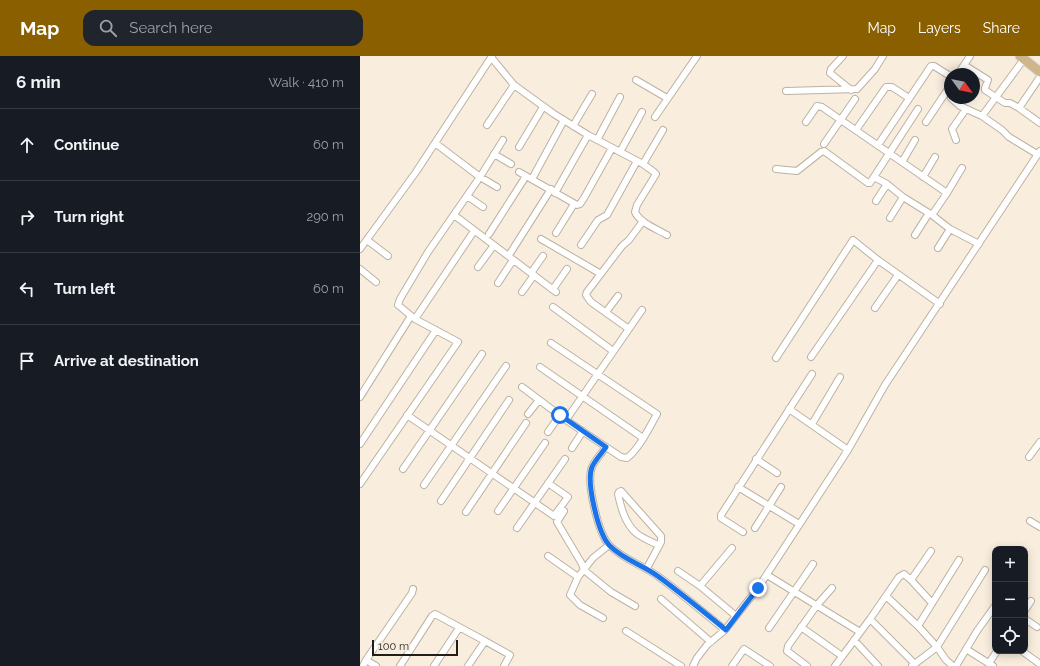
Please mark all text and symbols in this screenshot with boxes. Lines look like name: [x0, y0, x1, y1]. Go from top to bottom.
search box: [83, 10, 363, 46]
text: Map: [20, 17, 59, 39]
icon: search: [97, 17, 119, 39]
text: Search here: [129, 19, 213, 37]
text: Map: [868, 20, 896, 36]
text: Layers: [918, 20, 961, 36]
text: Share: [983, 20, 1020, 36]
north arrow: [944, 68, 980, 104]
text: 6 min: [16, 72, 61, 92]
text: Walk · 410 m: [269, 75, 344, 90]
icon: ahead: [16, 134, 38, 156]
text: Continue: [54, 136, 119, 154]
text: 60 m: [313, 137, 344, 152]
icon: right: [16, 206, 38, 228]
text: Turn right: [54, 208, 124, 226]
text: 290 m: [306, 209, 344, 224]
icon: left: [16, 278, 38, 300]
text: Turn left: [54, 280, 115, 298]
text: 60 m: [313, 281, 344, 296]
icon: arrive: [16, 350, 38, 372]
text: Arrive at destination: [54, 352, 199, 370]
route start: [551, 406, 569, 424]
map controls: [992, 546, 1028, 654]
button: +: [992, 546, 1028, 582]
route end: [749, 579, 767, 597]
button: −: [992, 582, 1028, 618]
button: locate: [992, 618, 1028, 654]
scale bar: [372, 638, 458, 657]
text: 100 m: [378, 640, 409, 653]

